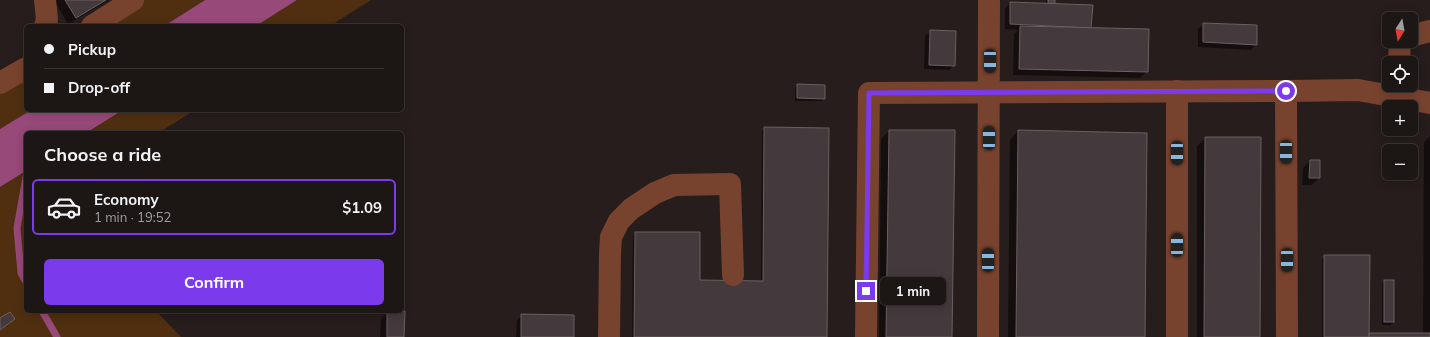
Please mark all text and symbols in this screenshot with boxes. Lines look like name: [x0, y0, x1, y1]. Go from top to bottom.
north arrow: [1382, 12, 1418, 48]
map controls: [1382, 12, 1418, 180]
text: Pickup: [68, 40, 116, 59]
car: [984, 49, 996, 73]
button: locate: [1382, 56, 1418, 92]
text: Drop-off: [68, 78, 130, 97]
route start: [1277, 82, 1295, 100]
button: +: [1382, 100, 1418, 136]
car: [983, 126, 995, 150]
car: [1280, 140, 1292, 164]
car: [1171, 141, 1183, 165]
text: Choose a ride: [44, 143, 161, 166]
button: −: [1382, 144, 1418, 180]
icon: car: [46, 189, 82, 225]
text: Economy: [94, 190, 159, 209]
text: $1.09: [342, 198, 382, 217]
text: 1 min · 19:52: [94, 209, 171, 225]
car: [1171, 233, 1183, 257]
car: [982, 248, 994, 272]
car: [1281, 248, 1293, 272]
button: Confirm: [44, 259, 384, 305]
callout: 1 min: [880, 277, 946, 305]
route end: [857, 282, 875, 300]
text: 1 min: [896, 283, 930, 299]

